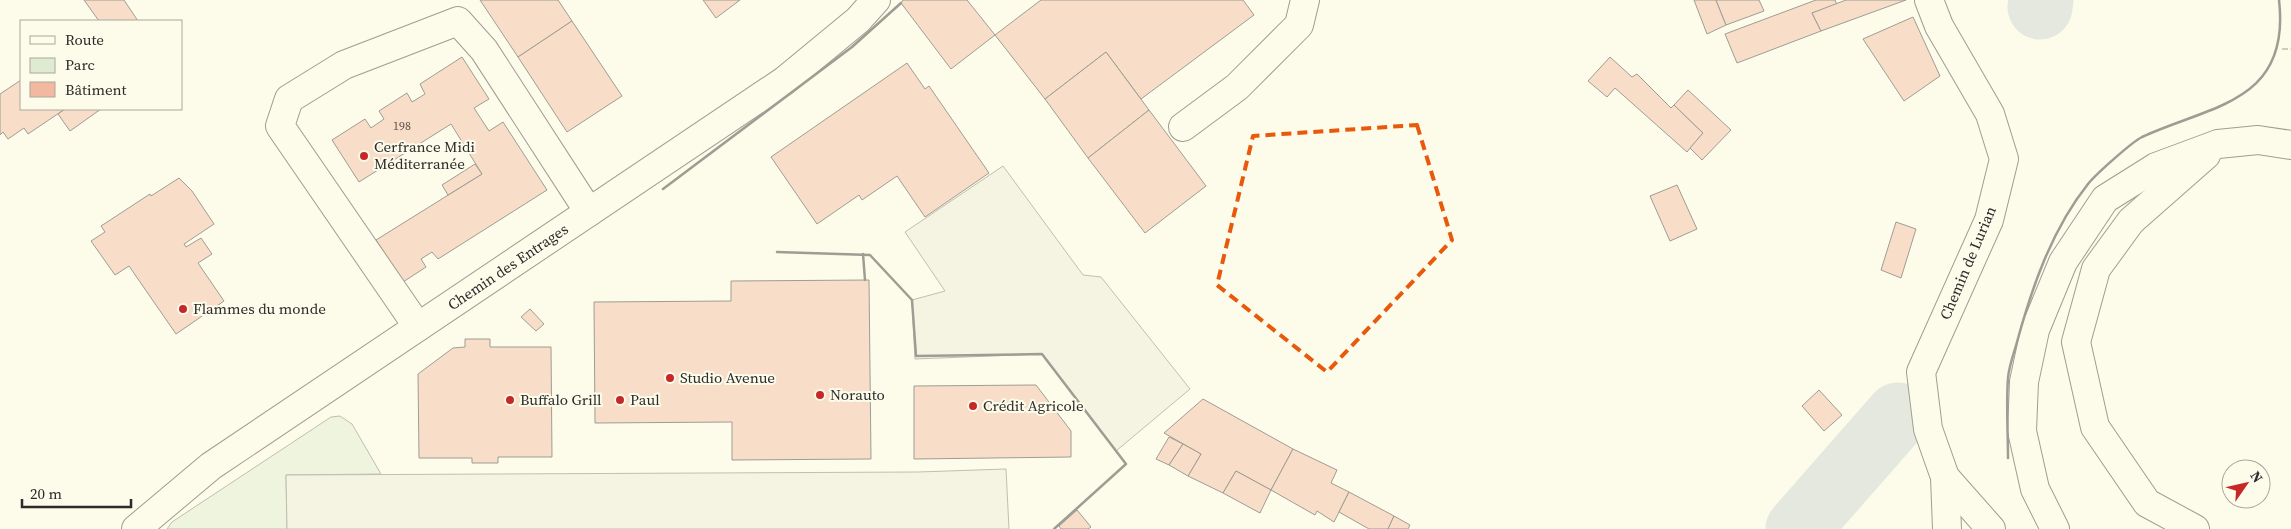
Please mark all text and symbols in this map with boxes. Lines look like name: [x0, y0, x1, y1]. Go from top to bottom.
legend: [20, 20, 182, 110]
text: Route: [65, 29, 104, 50]
text: Parc: [65, 54, 95, 75]
text: Bâtiment: [65, 79, 127, 100]
house number: 198: [393, 118, 411, 134]
place label: Cerfrance Midi Méditerranée: [374, 136, 475, 174]
marker: Cerfrance Midi Méditerranée: [358, 150, 370, 162]
street label: Chemin de Lurian: [1934, 203, 2001, 323]
street label: Chemin des Entrages: [443, 218, 572, 315]
place label: Flammes du monde: [193, 298, 326, 319]
marker: Flammes du monde: [177, 303, 189, 315]
place label: Studio Avenue: [680, 367, 775, 388]
marker: Studio Avenue: [664, 372, 676, 384]
place label: Norauto: [830, 384, 885, 405]
place label: Buffalo Grill: [520, 389, 602, 410]
place label: Paul: [630, 389, 660, 410]
marker: Norauto: [814, 389, 826, 401]
marker: Buffalo Grill: [504, 394, 516, 406]
marker: Paul: [614, 394, 626, 406]
place label: Crédit Agricole: [983, 395, 1084, 416]
marker: Crédit Agricole: [967, 400, 979, 412]
north arrow: [2221, 459, 2271, 509]
text: N: [2246, 467, 2268, 487]
scale bar: [22, 476, 131, 508]
text: 20 m: [30, 483, 62, 504]

